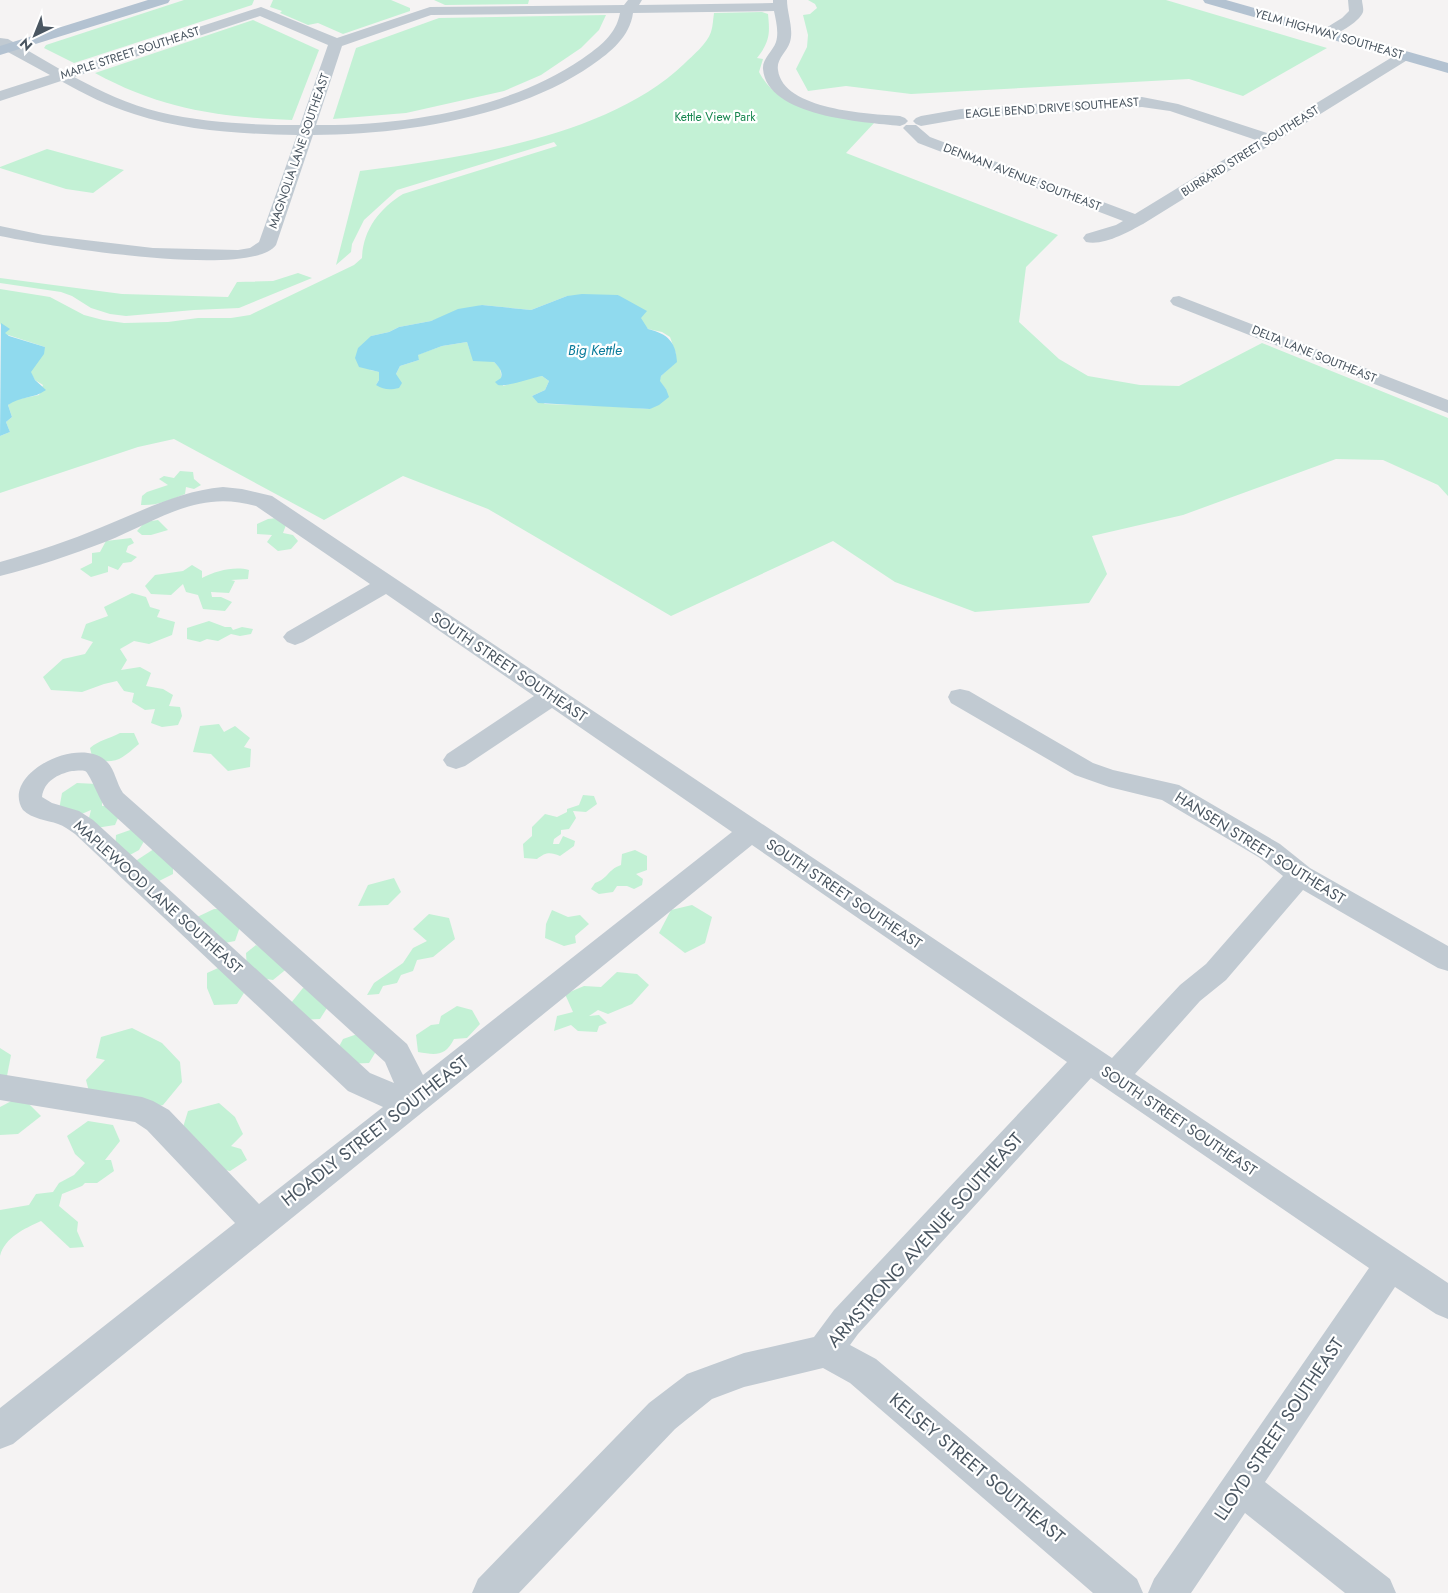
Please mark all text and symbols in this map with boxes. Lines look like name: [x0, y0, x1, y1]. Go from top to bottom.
street label: YELM HIGHWAY SOUTHEAST: [1253, 4, 1406, 64]
north arrow: [10, 10, 60, 60]
street label: MAPLE STREET SOUTHEAST: [58, 22, 202, 84]
text: N: [15, 33, 37, 56]
street label: MAGNOLIA LANE SOUTHEAST: [264, 71, 334, 231]
street label: EAGLE BEND DRIVE SOUTHEAST: [965, 93, 1140, 123]
street label: BURRARD STREET SOUTHEAST: [1178, 101, 1323, 201]
park label: Kettle View Park: [674, 108, 756, 126]
street label: DENMAN AVENUE SOUTHEAST: [941, 139, 1104, 216]
street label: DELTA LANE SOUTHEAST: [1249, 321, 1379, 387]
water label: Big Kettle: [568, 340, 622, 360]
street label: SOUTH STREET SOUTHEAST: [427, 607, 591, 728]
street label: HANSEN STREET SOUTHEAST: [1171, 786, 1349, 910]
street label: MAPLEWOOD LANE SOUTHEAST: [69, 815, 247, 979]
street label: SOUTH STREET SOUTHEAST: [762, 834, 926, 955]
street label: HOADLY STREET SOUTHEAST: [276, 1049, 475, 1213]
street label: SOUTH STREET SOUTHEAST: [1097, 1061, 1261, 1182]
street label: ARMSTRONG AVENUE SOUTHEAST: [821, 1126, 1029, 1353]
street label: LLOYD STREET SOUTHEAST: [1208, 1332, 1350, 1526]
street label: KELSEY STREET SOUTHEAST: [884, 1387, 1071, 1550]

